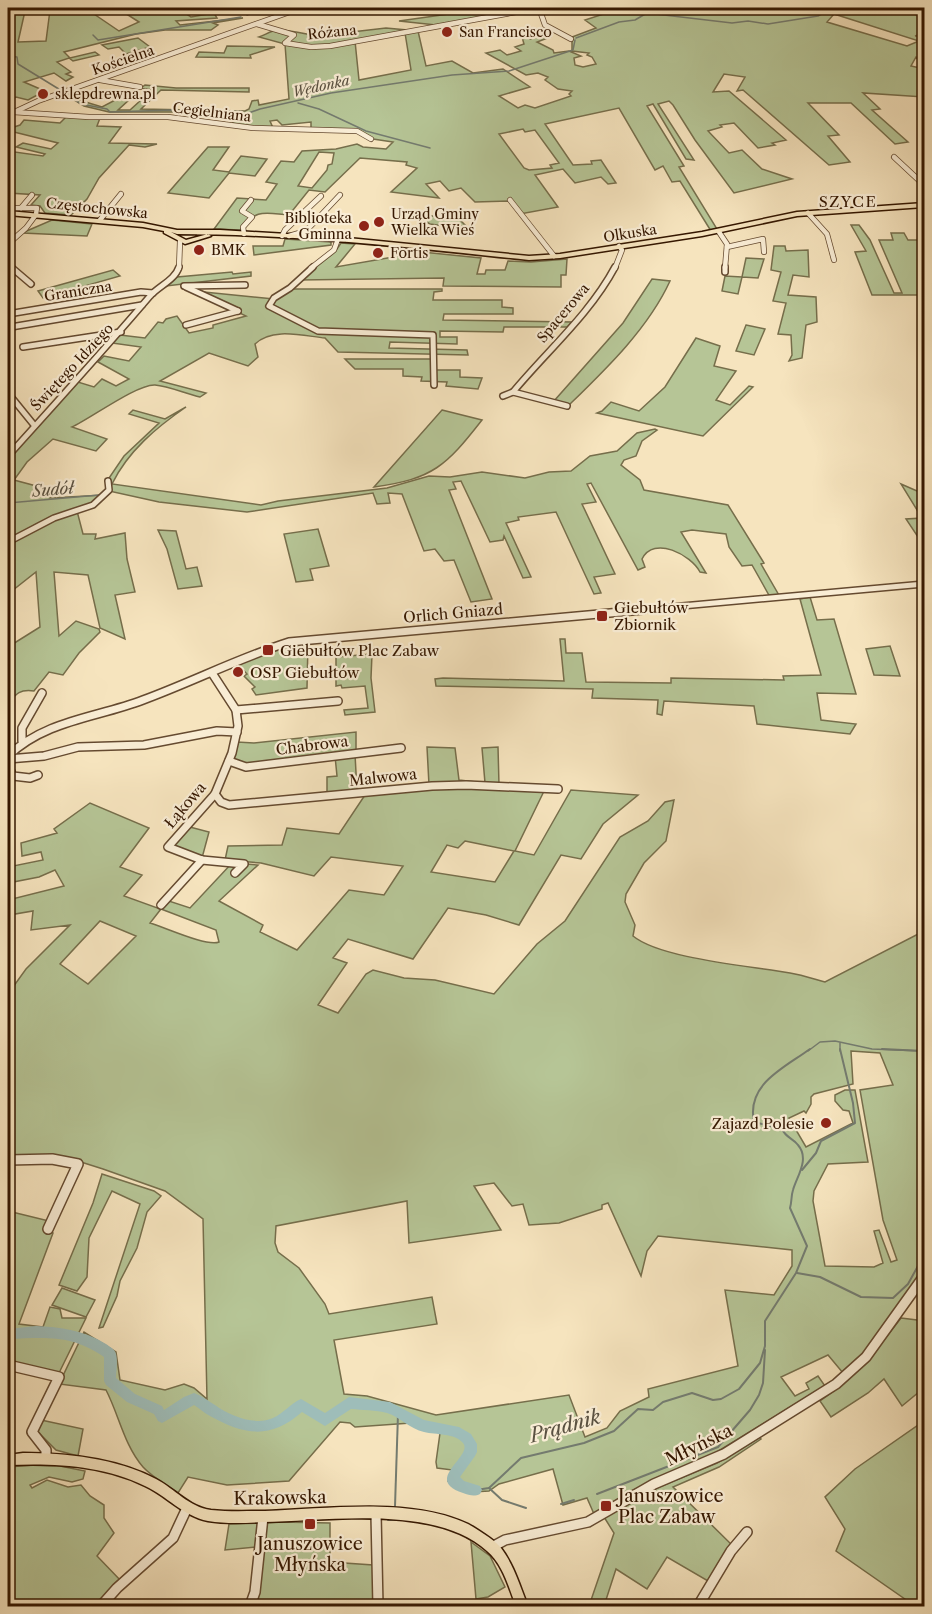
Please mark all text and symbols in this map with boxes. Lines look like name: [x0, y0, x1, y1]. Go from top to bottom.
street label: Różana: [306, 20, 358, 44]
place label: San Francisco: [459, 23, 552, 41]
marker: San Francisco: [440, 25, 454, 39]
street label: Kościelna: [89, 41, 157, 79]
water label: Wędonka: [291, 71, 352, 101]
place label: sklepdrewna.pl: [55, 85, 156, 103]
marker: sklepdrewna.pl: [36, 87, 50, 101]
street label: Cegielniana: [172, 98, 253, 126]
district label: SZYCE: [819, 192, 877, 211]
street label: Częstochowska: [45, 194, 149, 222]
place label: Urząd Gminy Wielka Wieś: [390, 205, 479, 239]
place label: Biblioteka Gminna: [285, 209, 353, 243]
marker: Urząd Gminy Wielka Wieś: [372, 215, 386, 229]
marker: Biblioteka Gminna: [357, 219, 371, 233]
street label: Olkuska: [602, 220, 659, 246]
place label: BMK: [211, 241, 247, 259]
marker: BMK: [192, 243, 206, 257]
place label: Fortis: [390, 244, 428, 262]
marker: Fortis: [371, 246, 385, 260]
street label: Graniczna: [43, 277, 114, 305]
street label: Spacerowa: [533, 279, 593, 346]
street label: Świętego Idziego: [26, 319, 117, 414]
water label: Sudół: [30, 477, 77, 501]
place label: Giebułtów Zbiornik: [614, 598, 689, 634]
street label: Orlich Gniazd: [402, 599, 504, 627]
marker: Giebułtów Zbiornik: [595, 609, 609, 623]
place label: Giebułtów Plac Zabaw: [280, 641, 440, 660]
marker: Giebułtów Plac Zabaw: [261, 643, 275, 657]
place label: OSP Giebułtów: [250, 663, 360, 682]
marker: OSP Giebułtów: [231, 665, 245, 679]
street label: Chabrowa: [275, 731, 349, 759]
street label: Malwowa: [348, 764, 418, 790]
street label: Łąkowa: [160, 778, 210, 832]
place label: Zajazd Polesie: [712, 1114, 814, 1133]
marker: Zajazd Polesie: [819, 1116, 833, 1130]
water label: Prądnik: [525, 1404, 604, 1448]
street label: Młyńska: [662, 1419, 737, 1471]
place label: Januszowice Plac Zabaw: [615, 1485, 724, 1528]
street label: Krakowska: [233, 1486, 327, 1510]
marker: Januszowice Plac Zabaw: [599, 1499, 613, 1513]
marker: Januszowice Młyńska: [303, 1517, 317, 1531]
place label: Januszowice Młyńska: [254, 1533, 363, 1576]

